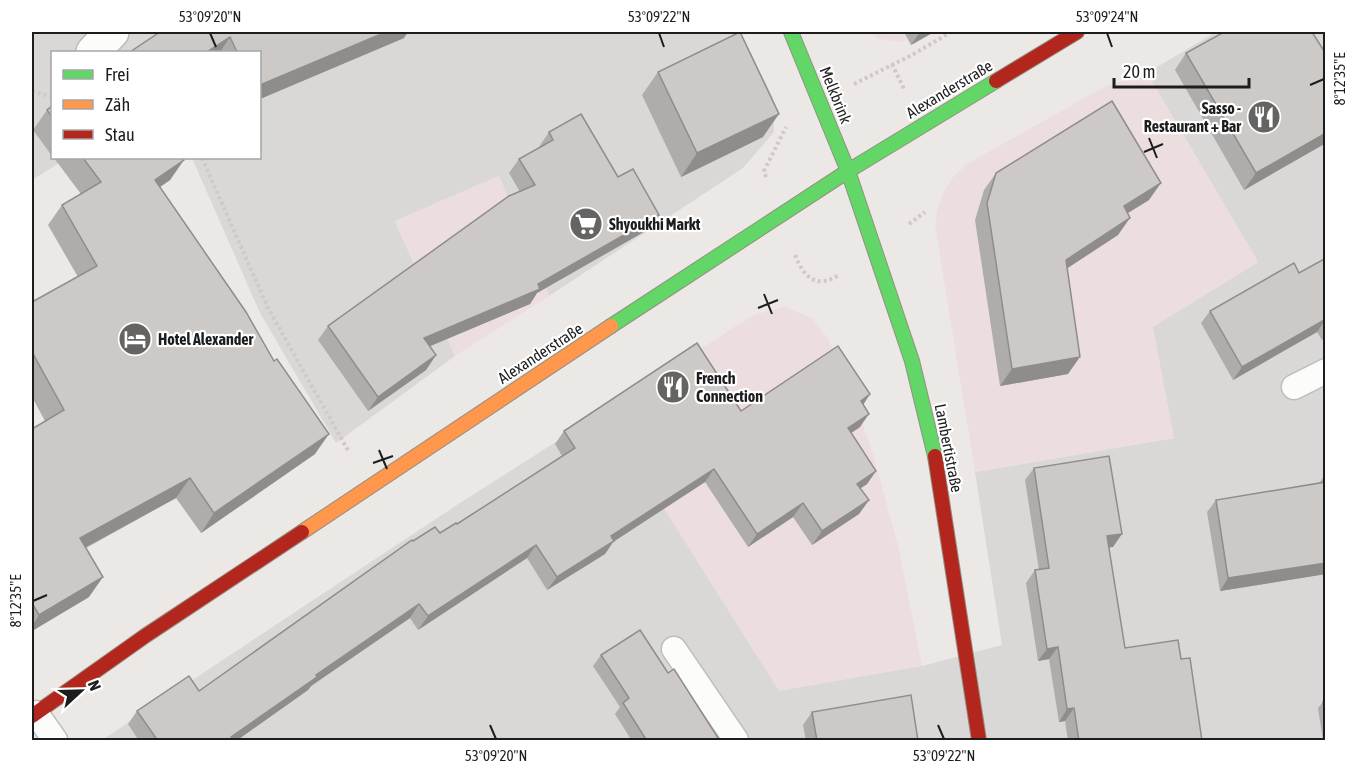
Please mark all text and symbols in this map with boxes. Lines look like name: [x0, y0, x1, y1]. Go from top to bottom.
text: 53°09'20"N: [179, 8, 241, 25]
text: 53°09'22"N: [628, 8, 690, 25]
text: 53°09'24"N: [1076, 8, 1138, 25]
legend: [51, 51, 261, 159]
scale bar: [1114, 51, 1249, 89]
text: 8°12'35"E: [1331, 52, 1348, 106]
street label: Alexanderstraße: [903, 56, 995, 122]
text: 20 m: [1123, 61, 1155, 82]
text: Frei: [105, 64, 130, 85]
street label: Melkbrink: [816, 64, 856, 126]
text: Zäh: [105, 94, 130, 115]
place label: Sasso - Restaurant + Bar: [1144, 99, 1241, 135]
restaurant icon: Sasso - Restaurant + Bar: [1246, 99, 1282, 135]
text: Stau: [105, 124, 135, 145]
supermarket icon: Shyoukhi Markt: [568, 206, 604, 242]
place label: Shyoukhi Markt: [609, 215, 701, 233]
street label: Alexanderstraße: [494, 319, 586, 387]
hotel icon: Hotel Alexander: [117, 321, 153, 357]
place label: Hotel Alexander: [158, 330, 253, 348]
restaurant icon: French Connection: [655, 369, 691, 405]
place label: French Connection: [696, 369, 763, 405]
street label: Lambertistraße: [932, 402, 966, 494]
text: 8°12'35"E: [7, 574, 24, 628]
north arrow: [51, 661, 111, 721]
text: N: [85, 678, 105, 693]
text: 53°09'20"N: [465, 747, 527, 764]
text: 53°09'22"N: [913, 747, 975, 764]

